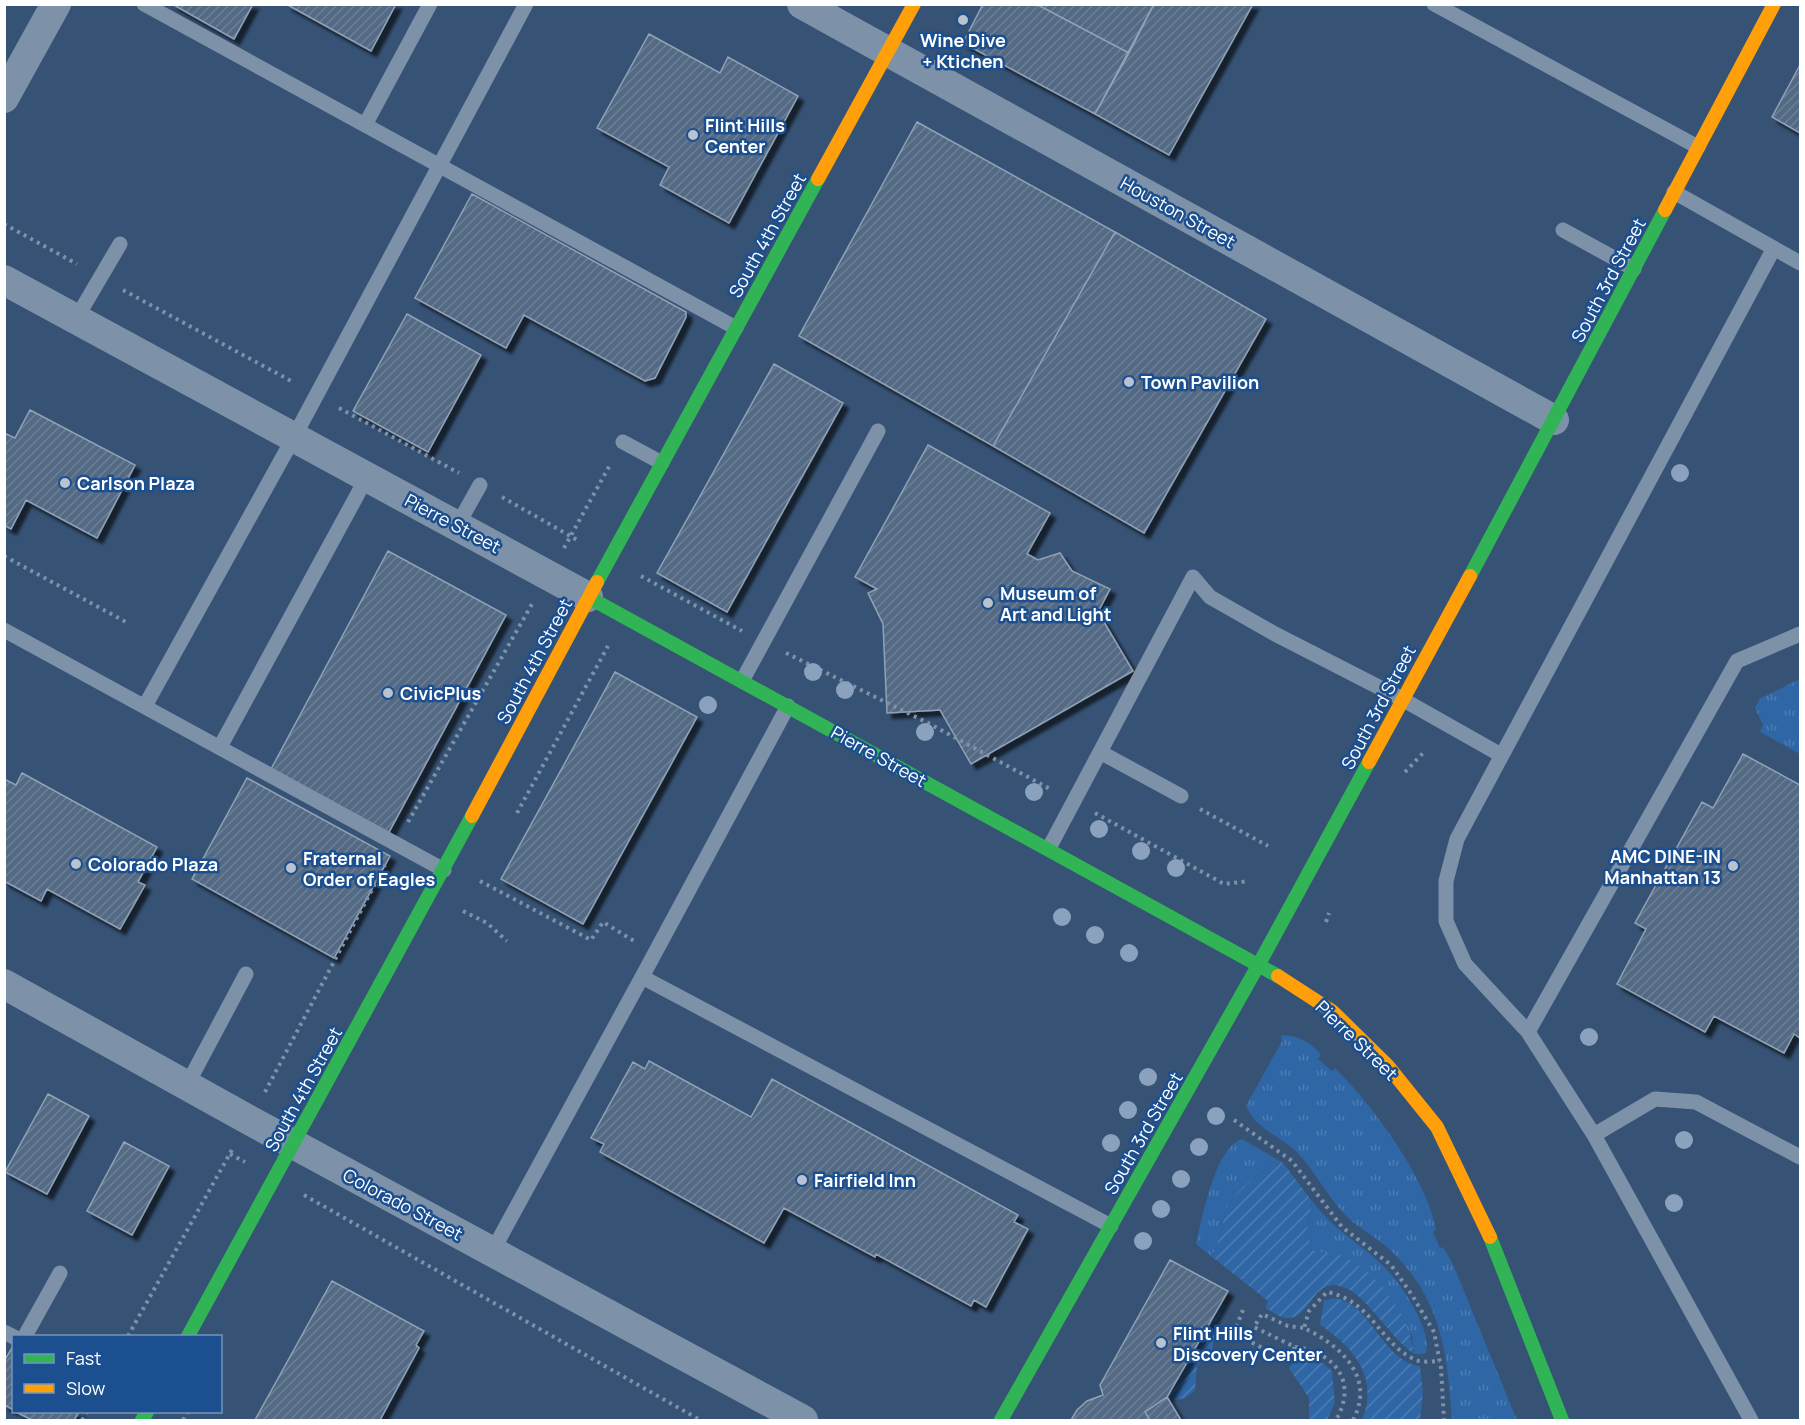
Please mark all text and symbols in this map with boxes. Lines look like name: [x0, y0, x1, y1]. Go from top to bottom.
marker: Wine Dive + Ktichen: [956, 13, 970, 27]
place label: Wine Dive + Ktichen: [920, 28, 1006, 73]
place label: Flint Hills Center: [705, 113, 785, 158]
marker: Flint Hills Center: [686, 128, 700, 142]
street label: South 4th Street: [723, 168, 811, 302]
street label: Houston Street: [1116, 171, 1240, 253]
street label: South 3rd Street: [1565, 214, 1651, 346]
place label: Town Pavilion: [1141, 370, 1259, 394]
marker: Town Pavilion: [1122, 375, 1136, 389]
place label: Carlson Plaza: [77, 471, 195, 495]
marker: Carlson Plaza: [58, 476, 72, 490]
street label: Pierre Street: [401, 488, 505, 558]
place label: Museum of Art and Light: [1000, 581, 1112, 626]
street label: South 4th Street: [491, 594, 577, 728]
marker: Museum of Art and Light: [981, 596, 995, 610]
street label: South 3rd Street: [1335, 641, 1421, 773]
place label: CivicPlus: [400, 681, 482, 705]
marker: CivicPlus: [381, 686, 395, 700]
street label: Pierre Street: [827, 720, 931, 792]
place label: AMC DINE-IN Manhattan 13: [1604, 844, 1721, 889]
place label: Fraternal Order of Eagles: [303, 846, 436, 891]
place label: Colorado Plaza: [88, 852, 218, 876]
marker: Colorado Plaza: [69, 857, 83, 871]
marker: AMC DINE-IN Manhattan 13: [1726, 859, 1740, 873]
marker: Fraternal Order of Eagles: [284, 861, 298, 875]
street label: Pierre Street: [1311, 995, 1403, 1085]
street label: South 4th Street: [259, 1022, 347, 1156]
street label: South 3rd Street: [1098, 1068, 1188, 1198]
street label: Colorado Street: [339, 1162, 467, 1246]
place label: Fairfield Inn: [814, 1168, 916, 1192]
marker: Fairfield Inn: [795, 1173, 809, 1187]
place label: Flint Hills Discovery Center: [1173, 1321, 1323, 1366]
legend: [12, 1335, 222, 1413]
marker: Flint Hills Discovery Center: [1154, 1336, 1168, 1350]
text: Fast: [66, 1346, 101, 1370]
text: Slow: [66, 1376, 106, 1400]

